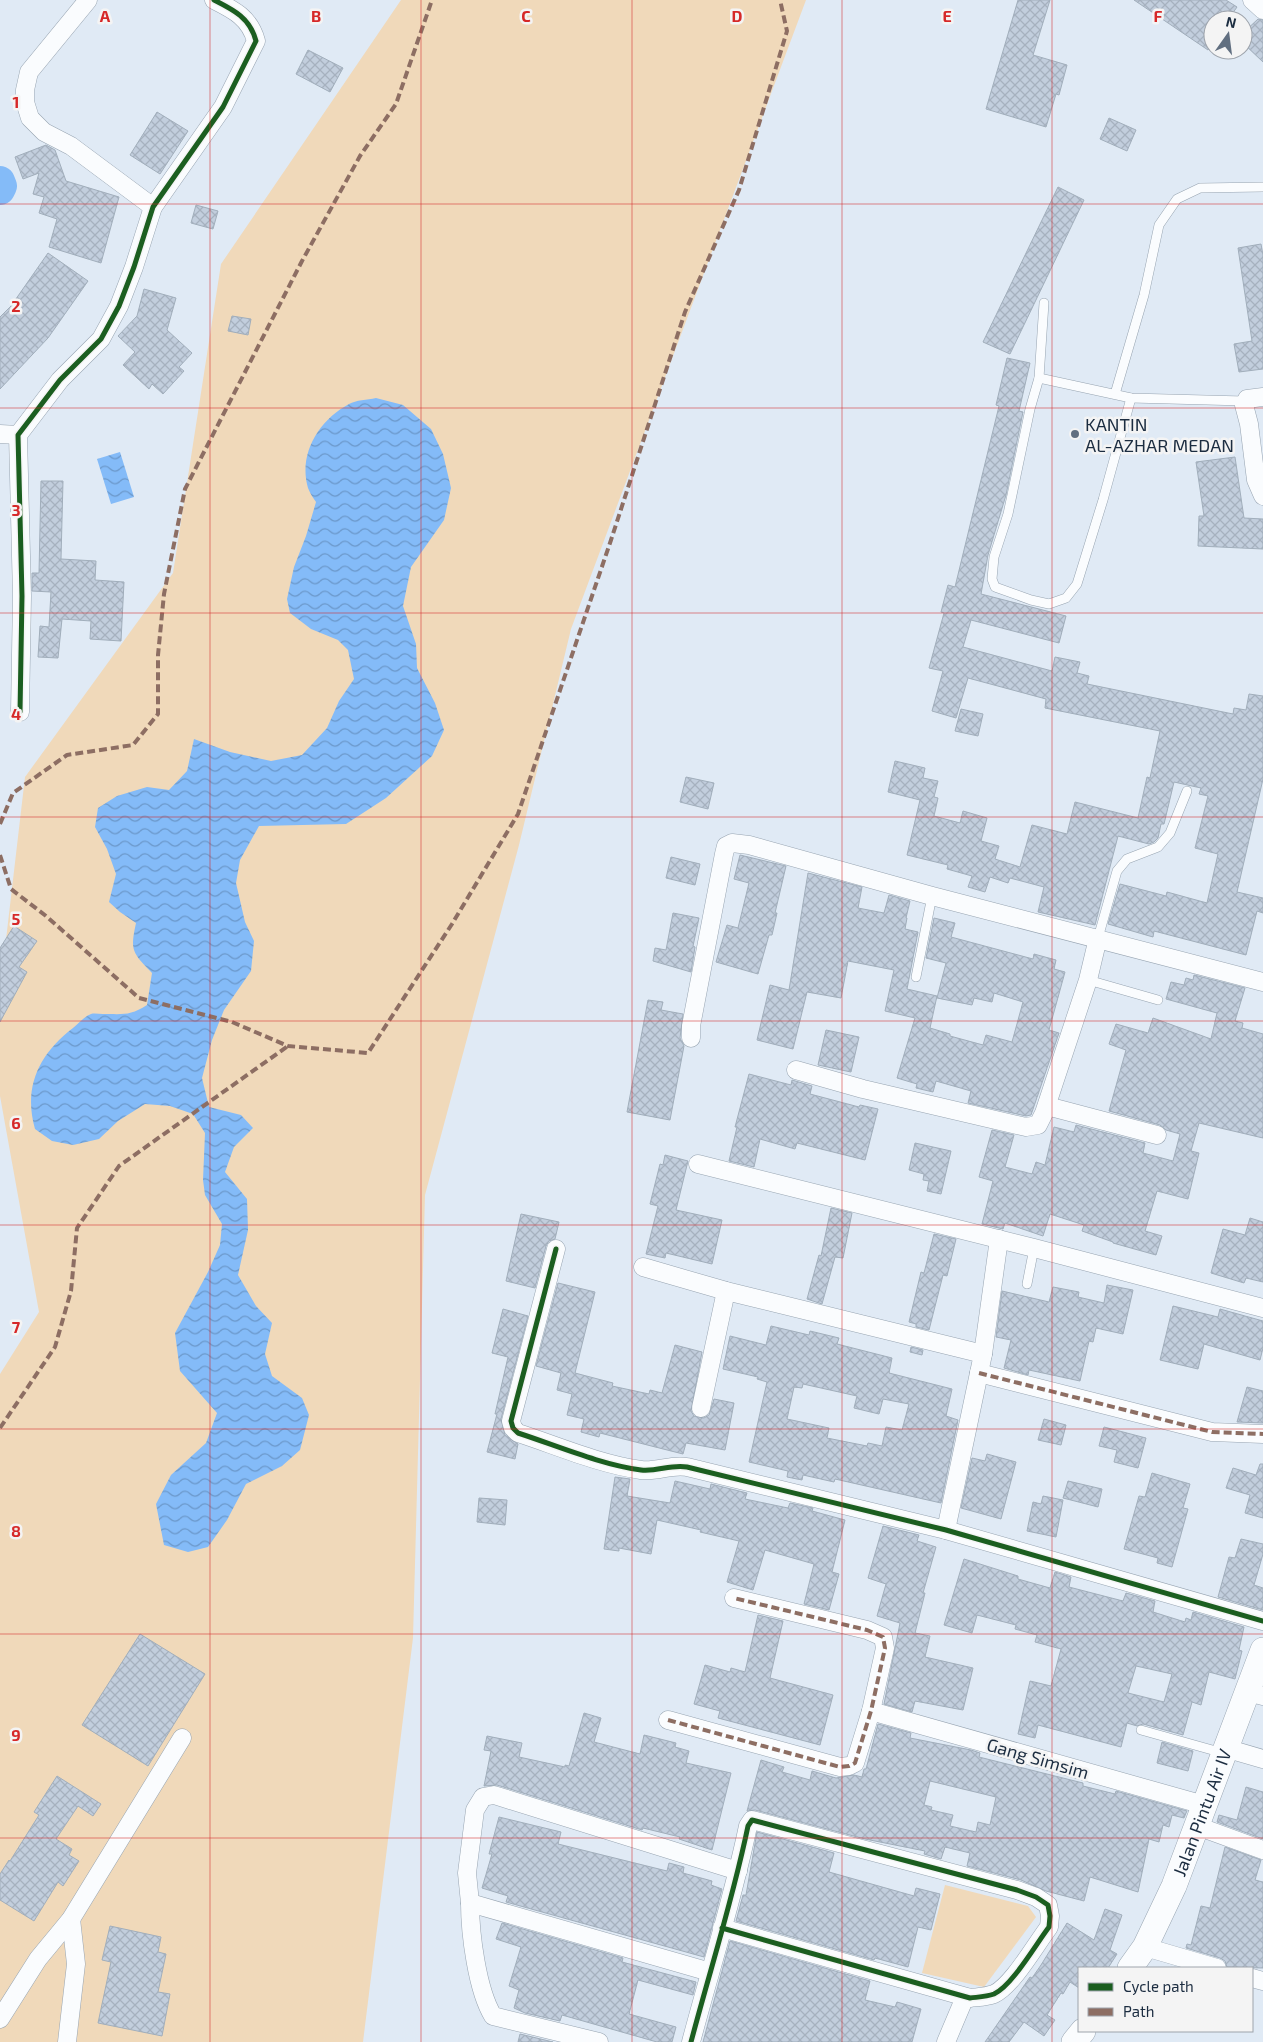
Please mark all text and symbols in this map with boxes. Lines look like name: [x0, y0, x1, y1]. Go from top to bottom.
text: A: [100, 6, 111, 25]
text: B: [311, 6, 321, 25]
text: C: [521, 6, 531, 25]
text: D: [732, 6, 743, 25]
text: E: [942, 6, 952, 25]
text: F: [1154, 6, 1163, 25]
north arrow: [1203, 10, 1253, 60]
text: N: [1224, 12, 1238, 31]
text: 1: [13, 92, 19, 111]
text: 2: [11, 296, 21, 315]
place label: KANTIN AL-AZHAR MEDAN: [1085, 413, 1234, 456]
marker: KANTIN AL-AZHAR MEDAN: [1069, 428, 1081, 440]
text: 3: [11, 500, 21, 519]
text: 4: [11, 704, 21, 723]
text: 5: [12, 909, 21, 928]
text: 6: [11, 1113, 21, 1132]
text: 7: [12, 1317, 21, 1336]
text: 8: [11, 1521, 21, 1540]
text: 9: [11, 1725, 21, 1744]
street label: Gang Simsim: [984, 1733, 1092, 1783]
street label: Jalan Pintu Air IV: [1168, 1746, 1236, 1879]
legend: [1078, 1967, 1253, 2032]
text: Cycle path: [1123, 1977, 1194, 1995]
text: Path: [1123, 2002, 1154, 2020]

